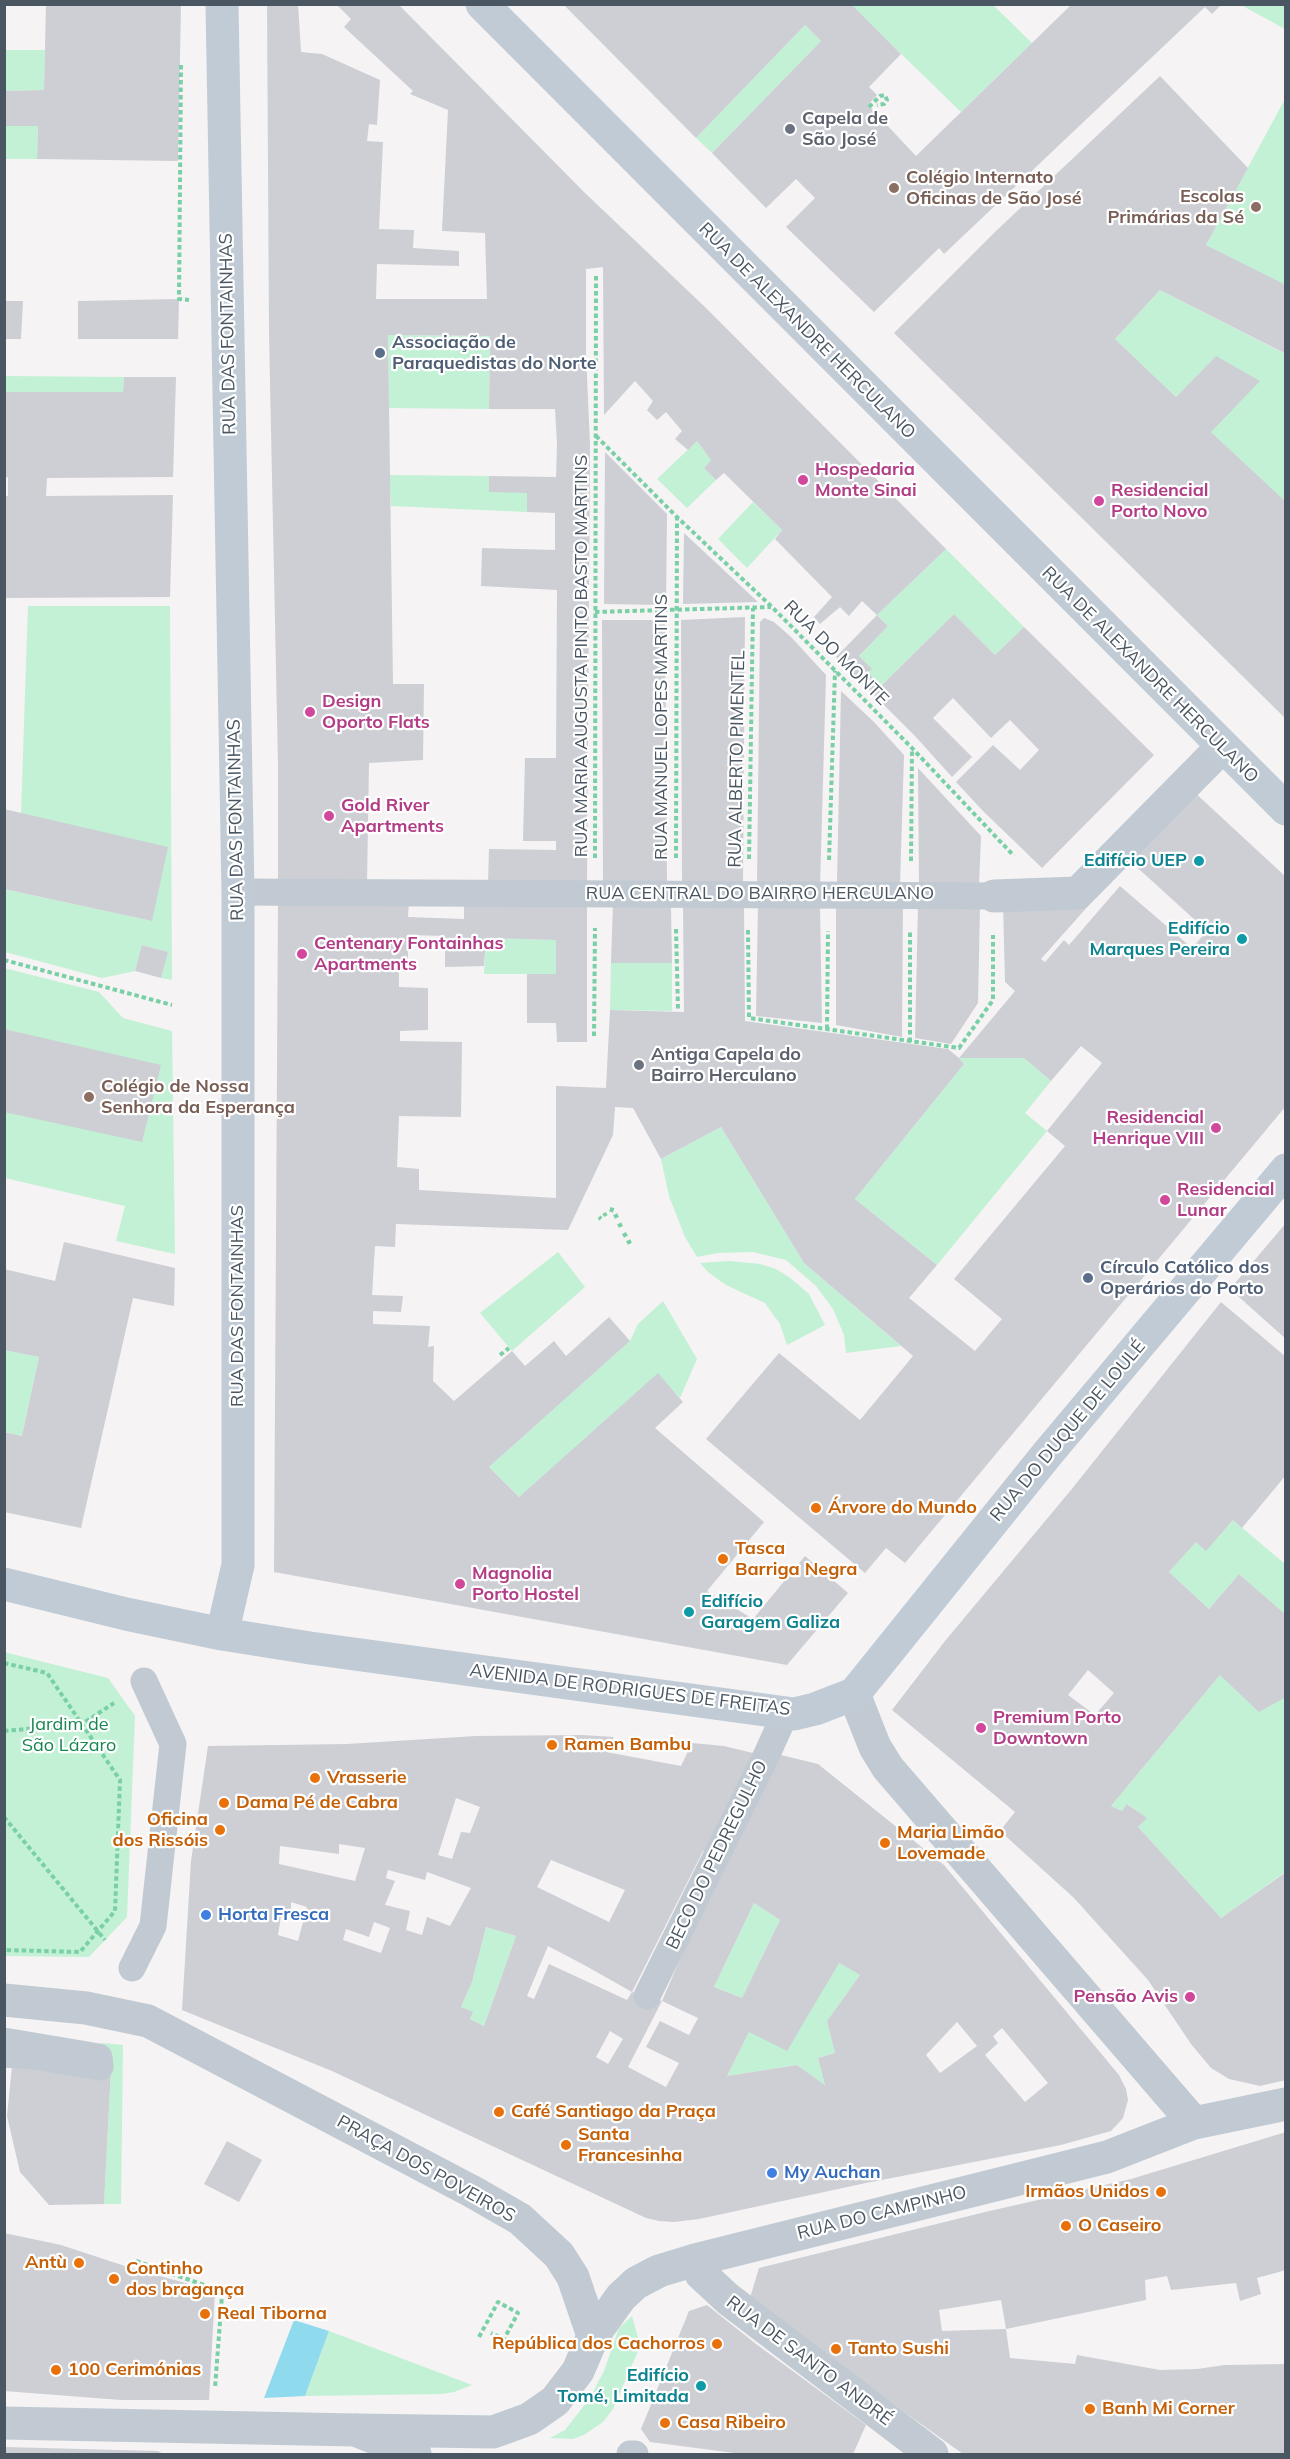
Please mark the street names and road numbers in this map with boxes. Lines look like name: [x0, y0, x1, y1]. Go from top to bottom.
street label: RUA DE ALEXANDRE HERCULANO: [694, 218, 920, 444]
street label: RUA DAS FONTAINHAS: [215, 233, 241, 435]
street label: RUA MARIA AUGUSTA PINTO BASTO MARTINS: [571, 455, 593, 857]
street label: RUA DE ALEXANDRE HERCULANO: [1037, 562, 1263, 788]
street label: RUA MANUEL LOPES MARTINS: [651, 594, 673, 860]
street label: RUA DO MONTE: [779, 596, 893, 710]
street label: RUA ALBERTO PIMENTEL: [724, 650, 750, 868]
street label: RUA DAS FONTAINHAS: [223, 719, 249, 921]
street label: RUA CENTRAL DO BAIRRO HERCULANO: [586, 883, 934, 905]
street label: RUA DAS FONTAINHAS: [227, 1205, 249, 1407]
street label: RUA DO DUQUE DE LOULÉ: [986, 1336, 1150, 1526]
street label: AVENIDA DE RODRIGUES DE FREITAS: [468, 1660, 792, 1720]
street label: BECO DO PEDREGULHO: [662, 1757, 772, 1953]
street label: PRAÇA DOS POVEIROS: [333, 2111, 519, 2227]
street label: RUA DO CAMPINHO: [795, 2182, 969, 2244]
street label: RUA DE SANTO ANDRÉ: [722, 2292, 896, 2430]

